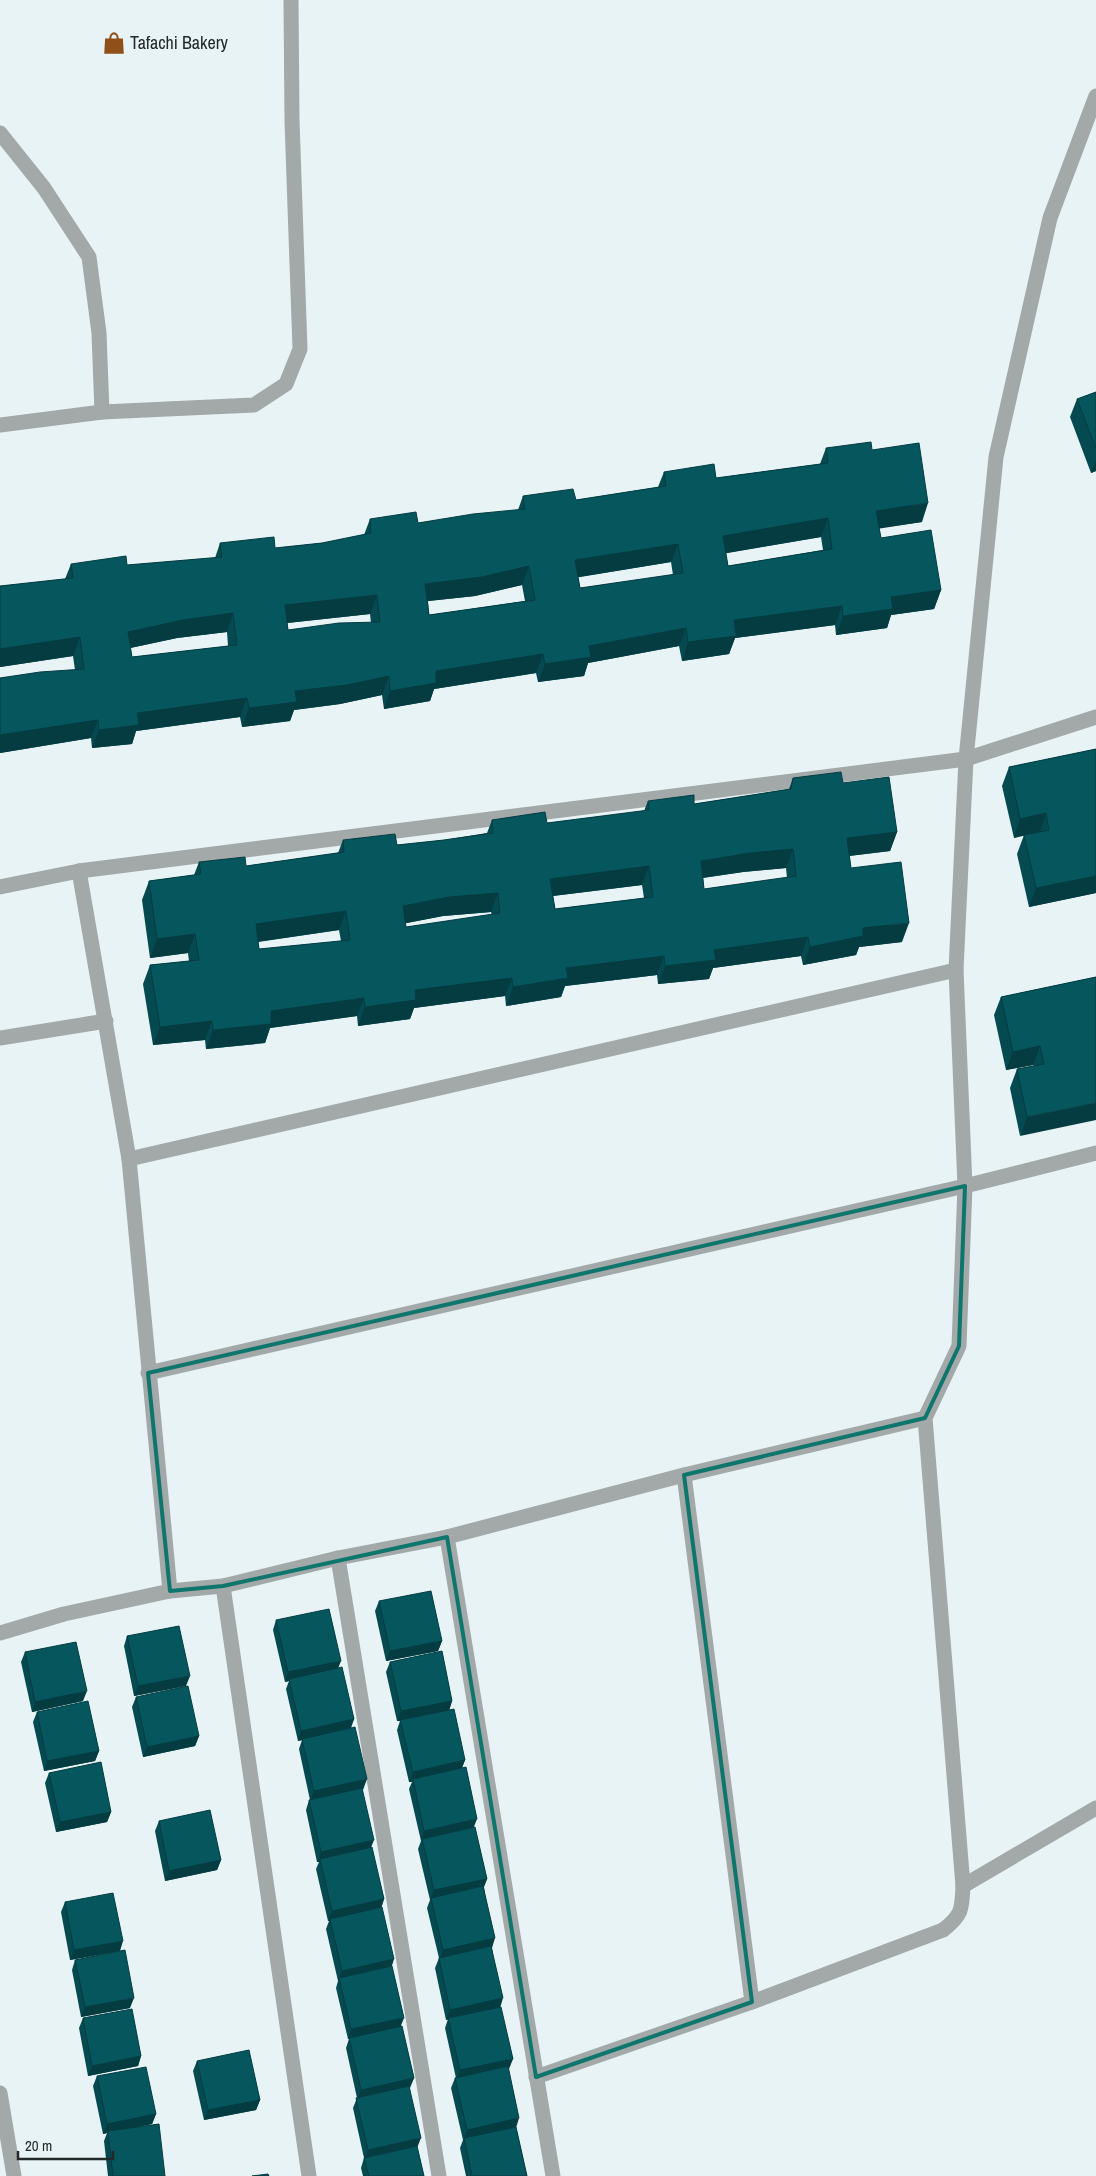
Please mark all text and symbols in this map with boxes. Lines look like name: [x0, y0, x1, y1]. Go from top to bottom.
shop icon: Tafachi Bakery: [101, 30, 127, 56]
place label: Tafachi Bakery: [130, 30, 229, 55]
scale bar: [18, 2128, 112, 2160]
text: 20 m: [25, 2135, 52, 2156]

